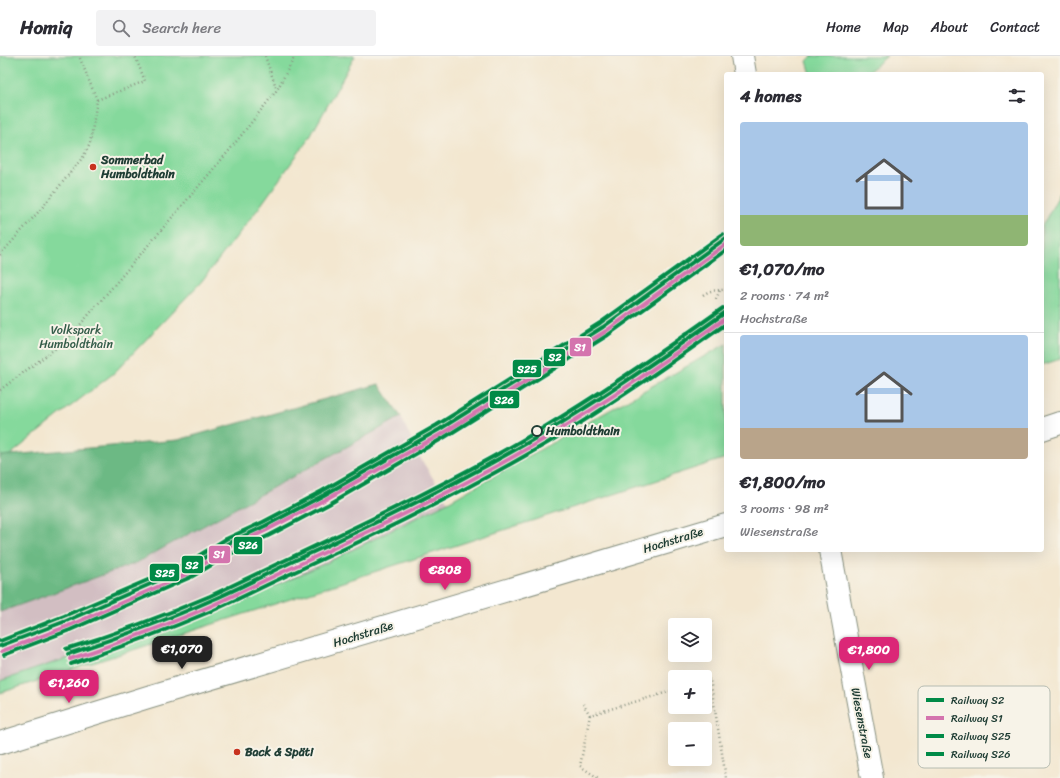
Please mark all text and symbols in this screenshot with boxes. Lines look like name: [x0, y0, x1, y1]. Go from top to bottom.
search box: [96, 10, 376, 46]
text: Homiq: [20, 11, 72, 44]
text: Search here: [142, 15, 221, 41]
text: Home: [826, 15, 861, 40]
text: Map: [883, 15, 909, 40]
text: About: [931, 15, 968, 40]
text: Contact: [990, 15, 1040, 40]
icon: search: [110, 17, 132, 39]
text: 4 homes: [740, 81, 801, 111]
icon: filters: [1006, 85, 1028, 107]
icon: home: [848, 148, 920, 220]
place label: Sommerbad Humboldthain: [100, 149, 175, 185]
marker: Sommerbad Humboldthain: [88, 162, 98, 172]
text: €1,070/mo: [740, 254, 824, 284]
text: 2 rooms · 74 m²: [740, 284, 829, 307]
text: Hochstraße: [740, 307, 807, 330]
park label: Volkspark Humboldthain: [39, 319, 113, 355]
line badge: S1: [569, 337, 592, 357]
text: S1: [573, 338, 586, 357]
line badge: S2: [543, 348, 566, 367]
text: S2: [547, 348, 562, 367]
line badge: S25: [512, 359, 542, 378]
text: S25: [516, 360, 537, 379]
icon: home: [848, 361, 920, 433]
line badge: S26: [489, 390, 520, 409]
text: S26: [493, 391, 514, 410]
place label: Humboldthain: [545, 420, 620, 442]
marker: Humboldthain: [531, 425, 543, 437]
text: €1,800/mo: [740, 467, 825, 497]
text: 3 rooms · 98 m²: [740, 497, 829, 520]
street label: Hochstraße: [640, 520, 706, 560]
text: Wiesenstraße: [740, 520, 818, 543]
line badge: S26: [233, 536, 263, 555]
text: S26: [237, 536, 258, 555]
line badge: S1: [208, 545, 231, 564]
text: S1: [212, 545, 225, 564]
line badge: S2: [181, 555, 204, 574]
text: S2: [184, 556, 199, 575]
pin: €808: [421, 557, 469, 591]
text: €808: [429, 558, 461, 581]
line badge: S25: [149, 563, 180, 582]
text: S25: [154, 564, 175, 583]
street label: Hochstraße: [330, 614, 396, 654]
map controls: [668, 618, 712, 766]
button: layers: [668, 618, 712, 662]
pin: €1,070: [149, 636, 215, 670]
text: €1,070: [161, 637, 203, 660]
pin: €1,800: [836, 637, 902, 671]
text: €1,800: [848, 638, 890, 661]
pin: €1,260: [36, 670, 102, 704]
button: +: [668, 670, 712, 714]
text: €1,260: [49, 671, 89, 694]
street label: Wiesenstraße: [844, 686, 880, 760]
legend: [918, 686, 1050, 768]
text: Railway S2: [951, 691, 1005, 710]
text: Railway S1: [951, 709, 1003, 728]
button: −: [668, 722, 712, 766]
text: Railway S25: [951, 727, 1011, 746]
place label: Back & Späti: [245, 741, 314, 763]
text: Railway S26: [951, 745, 1011, 764]
marker: Back & Späti: [232, 747, 242, 757]

